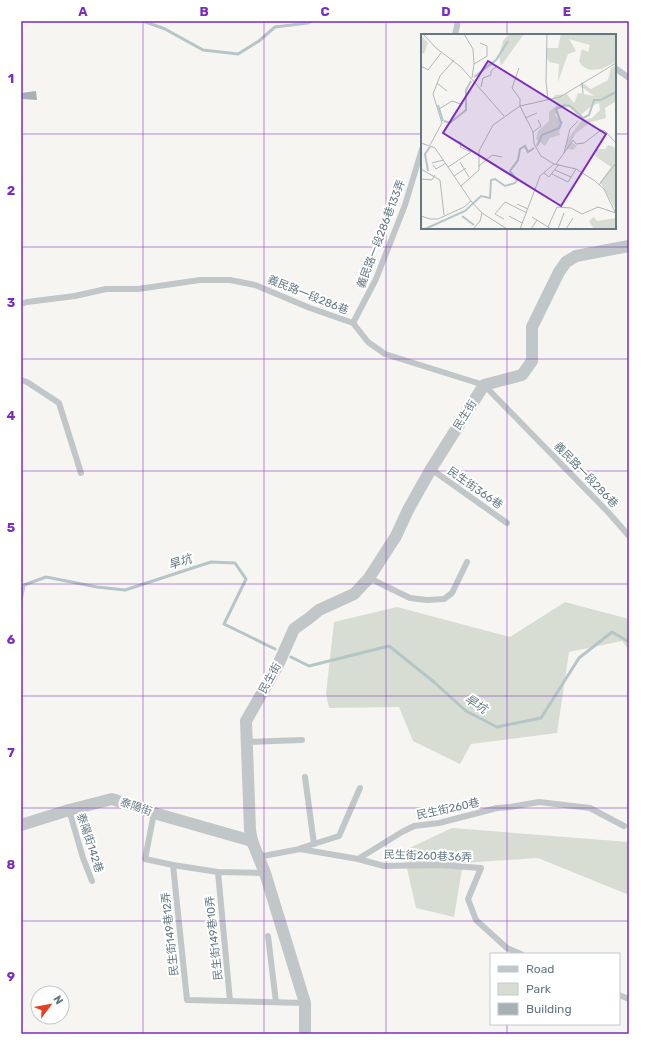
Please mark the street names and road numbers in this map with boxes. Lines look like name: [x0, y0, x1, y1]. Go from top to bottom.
street label: 義民路一段286巷133弄: [354, 178, 408, 290]
street label: 義民路一段286巷: [266, 273, 350, 317]
street label: 民生街: [451, 398, 479, 432]
street label: 義民路一段286巷: [551, 440, 621, 510]
street label: 民生街366巷: [445, 464, 505, 512]
street label: 民生街: [256, 660, 284, 696]
street label: 泰陽街: [118, 795, 154, 819]
street label: 民生街260巷: [415, 796, 481, 822]
street label: 泰陽街142巷: [74, 812, 106, 874]
street label: 民生街260巷36弄: [384, 848, 472, 864]
street label: 民生街149巷12弄: [159, 891, 181, 977]
street label: 民生街149巷10弄: [203, 895, 225, 981]

